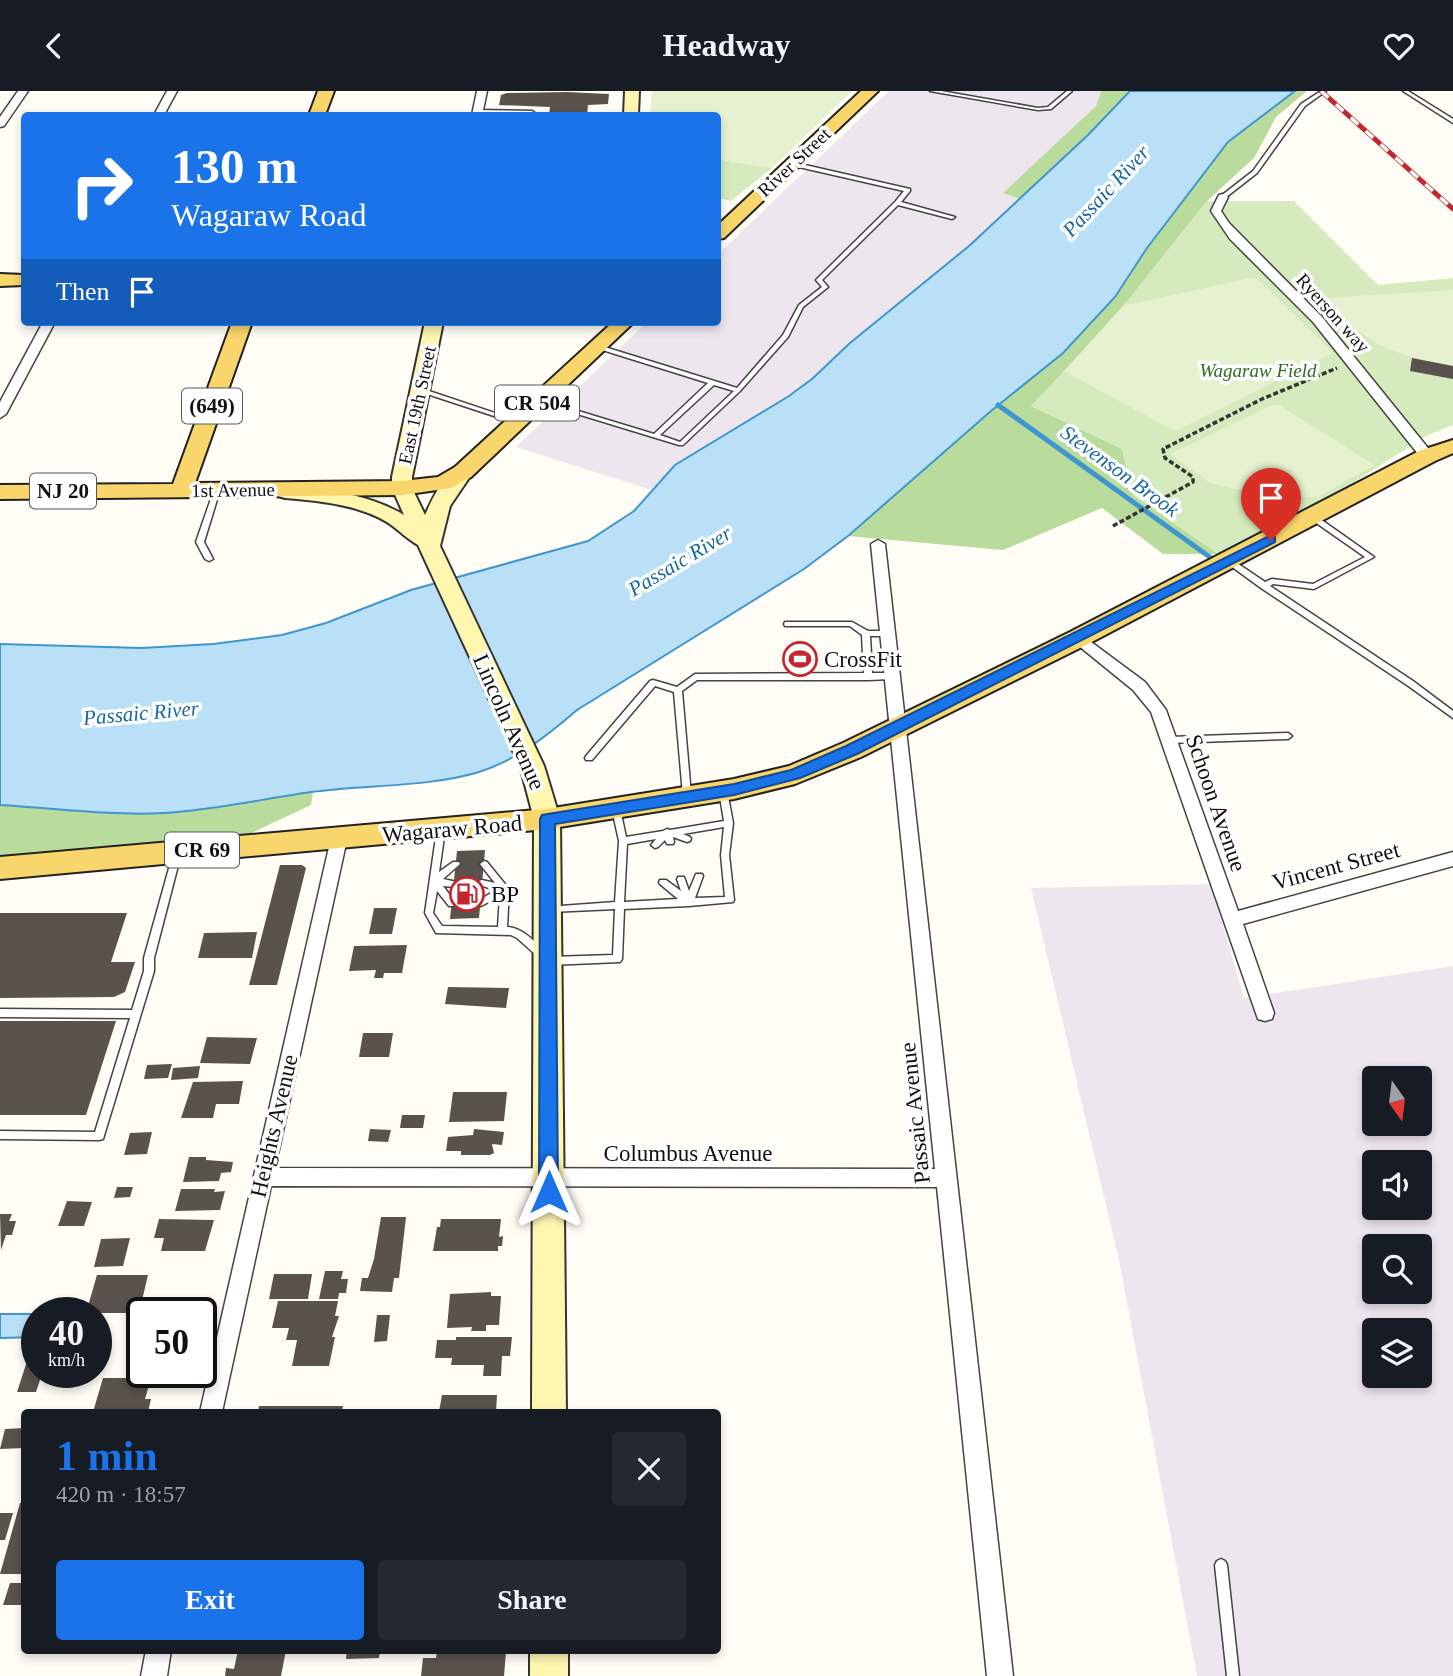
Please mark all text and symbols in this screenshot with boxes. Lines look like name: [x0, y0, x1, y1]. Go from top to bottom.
icon: back: [35, 27, 73, 65]
text: Headway: [663, 27, 791, 63]
icon: heart: [1380, 27, 1418, 65]
street label: River Street: [753, 123, 835, 201]
text: 130 m: [171, 139, 298, 194]
icon: right: [56, 140, 147, 231]
water label: Passaic River: [1057, 140, 1155, 242]
text: Wagaraw Road: [171, 197, 367, 233]
street label: Ryerson way: [1292, 269, 1374, 357]
icon: arrive: [123, 273, 161, 311]
text: Then: [56, 277, 109, 306]
street label: East 19th Street: [394, 343, 440, 466]
park label: Wagaraw Field: [1200, 360, 1317, 381]
road number: CR 504: [495, 385, 579, 421]
road number: (649): [182, 389, 242, 423]
water label: Stevenson Brook: [1056, 420, 1184, 522]
pin: [1241, 468, 1301, 540]
road number: NJ 20: [30, 473, 96, 509]
street label: 1st Avenue: [191, 479, 275, 501]
icon: arrive: [1252, 479, 1290, 517]
water label: Passaic River: [623, 520, 737, 602]
sports icon: CrossFit: [781, 640, 819, 678]
place label: CrossFit: [824, 647, 903, 672]
street label: Lincoln Avenue: [468, 650, 550, 794]
water label: Passaic River: [81, 696, 201, 730]
street label: Schoon Avenue: [1181, 731, 1251, 875]
street label: Wagaraw Road: [381, 810, 524, 848]
road number: CR 69: [165, 833, 239, 867]
street label: Vincent Street: [1270, 837, 1403, 895]
fuel station icon: BP: [448, 875, 486, 913]
place label: BP: [491, 882, 519, 907]
street label: Passaic Avenue: [895, 1041, 935, 1185]
street label: Heights Avenue: [245, 1052, 303, 1200]
north arrow: [1362, 1066, 1432, 1136]
map controls: [1362, 1066, 1432, 1388]
street label: Columbus Avenue: [604, 1141, 772, 1166]
button: sound: [1362, 1150, 1432, 1220]
position arrow: [512, 1155, 586, 1229]
button: search: [1362, 1234, 1432, 1304]
speed limit sign: 50: [126, 1297, 217, 1388]
text: 40: [49, 1314, 84, 1353]
button: layers: [1362, 1318, 1432, 1388]
text: km/h: [48, 1350, 85, 1370]
button: close: [612, 1432, 686, 1506]
text: 1 min: [56, 1433, 158, 1479]
text: 420 m · 18:57: [56, 1482, 186, 1507]
button: Exit: [56, 1560, 364, 1640]
button: Share: [378, 1560, 686, 1640]

